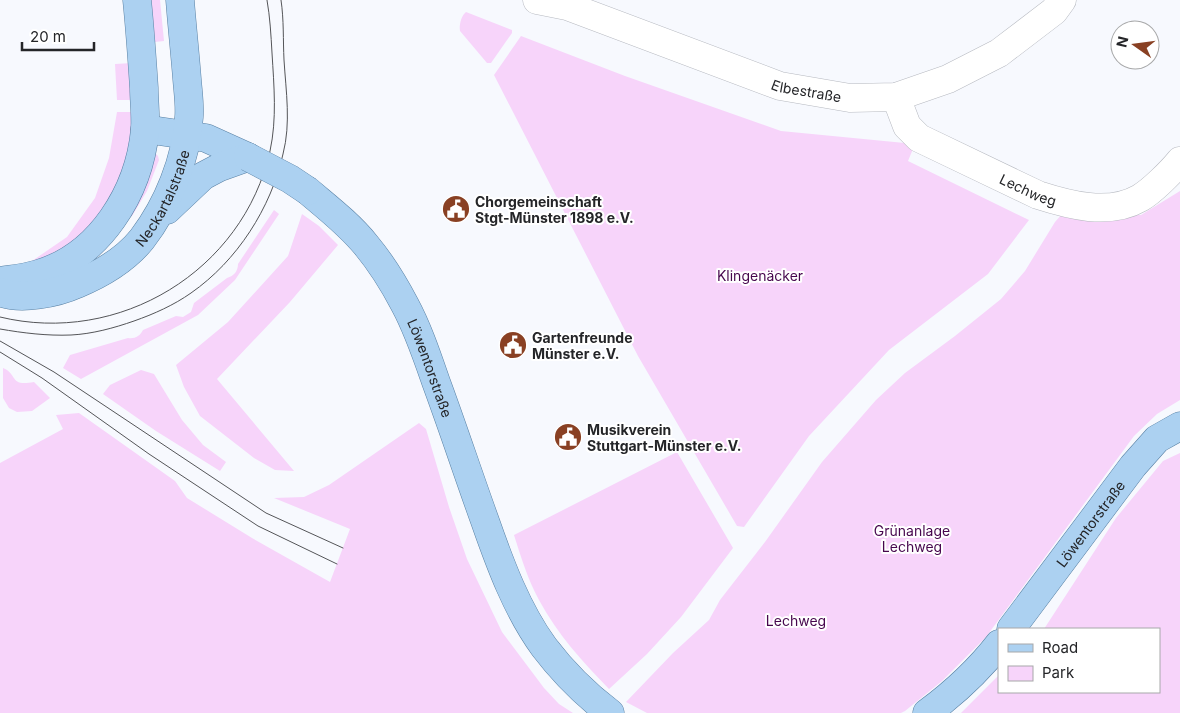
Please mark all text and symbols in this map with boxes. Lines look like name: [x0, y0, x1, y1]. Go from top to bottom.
scale bar: [22, 20, 95, 52]
north arrow: [1110, 20, 1160, 70]
text: 20 m: [30, 27, 66, 46]
text: N: [1112, 35, 1131, 49]
street label: Elbestraße: [769, 75, 843, 105]
street label: Neckartalstraße: [131, 148, 192, 250]
street label: Lechweg: [997, 170, 1059, 209]
place label: Chorgemeinschaft Stgt-Münster 1898 e.V.: [475, 193, 634, 226]
public building icon: Chorgemeinschaft Stgt-Münster 1898 e.V.: [441, 194, 471, 224]
park label: Klingenäcker: [717, 267, 803, 284]
street label: Löwentorstraße: [404, 316, 456, 419]
place label: Gartenfreunde Münster e.V.: [532, 329, 633, 362]
public building icon: Gartenfreunde Münster e.V.: [498, 330, 528, 360]
place label: Musikverein Stuttgart-Münster e.V.: [587, 421, 742, 454]
public building icon: Musikverein Stuttgart-Münster e.V.: [553, 422, 583, 452]
street label: Löwentorstraße: [1052, 477, 1128, 570]
park label: Grünanlage Lechweg: [874, 522, 950, 555]
park label: Lechweg: [766, 612, 826, 629]
legend: [998, 628, 1160, 693]
text: Road: [1042, 638, 1078, 657]
text: Park: [1042, 663, 1075, 682]

